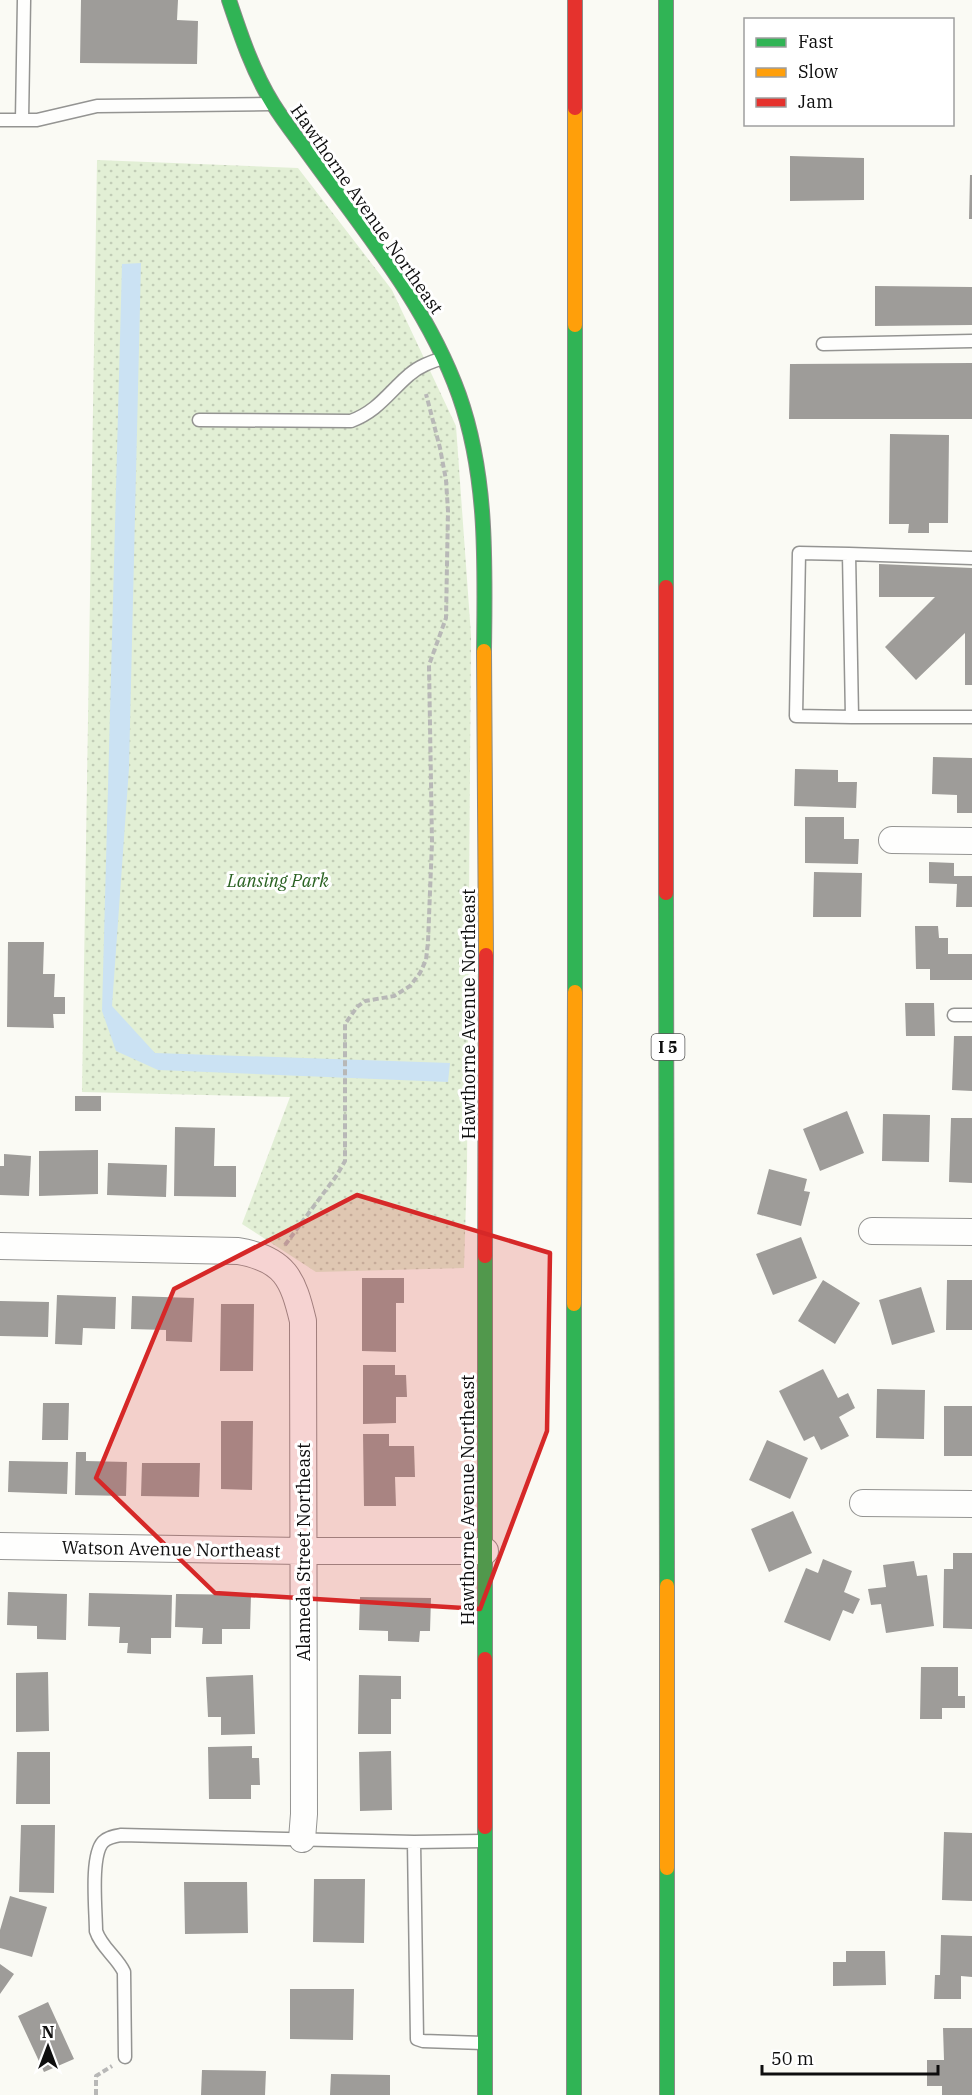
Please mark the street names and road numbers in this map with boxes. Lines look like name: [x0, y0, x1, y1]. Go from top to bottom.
street label: Hawthorne Avenue Northeast: [286, 100, 448, 318]
street label: Hawthorne Avenue Northeast: [457, 889, 480, 1139]
road number: I 5: [652, 1034, 684, 1060]
street label: Hawthorne Avenue Northeast: [456, 1375, 479, 1625]
street label: Alameda Street Northeast: [292, 1443, 315, 1661]
street label: Watson Avenue Northeast: [61, 1536, 281, 1562]

